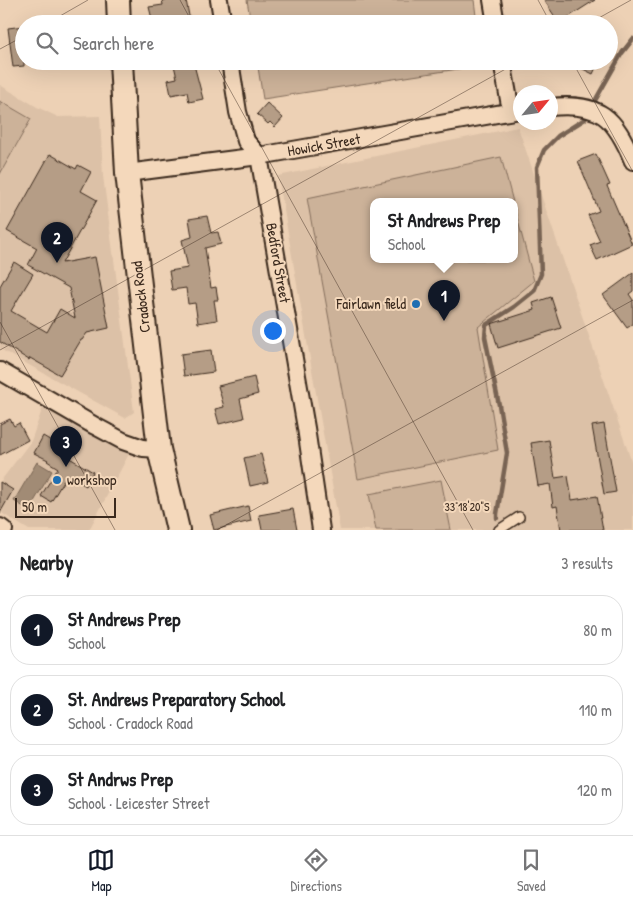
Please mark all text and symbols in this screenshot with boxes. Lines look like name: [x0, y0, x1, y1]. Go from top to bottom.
search box: [15, 15, 618, 70]
icon: search: [33, 29, 61, 57]
text: Search here: [73, 30, 154, 56]
north arrow: [513, 85, 558, 130]
street label: Howick Street: [286, 128, 363, 161]
popup: [370, 198, 518, 263]
text: St Andrews Prep: [388, 207, 500, 233]
street label: Bedford Street: [261, 221, 296, 305]
pin: 2: [41, 222, 73, 263]
text: School: [388, 233, 425, 255]
street label: Cradock Road: [126, 260, 155, 334]
pin: 1: [428, 280, 460, 321]
place label: Fairlawn field: [336, 293, 406, 314]
marker: Fairlawn field: [410, 298, 422, 310]
your location: [260, 318, 286, 344]
pin: 3: [50, 426, 82, 467]
place label: workshop: [67, 469, 117, 490]
marker: workshop: [51, 474, 63, 486]
scale bar: [15, 495, 116, 518]
text: 50 m: [22, 497, 47, 516]
text: 33°18'20"S: [444, 498, 490, 515]
text: Nearby: [20, 548, 73, 577]
text: 3 results: [561, 552, 613, 574]
text: St Andrews Prep: [68, 606, 180, 632]
text: 1: [34, 619, 40, 641]
text: 80 m: [583, 619, 612, 641]
text: School: [68, 632, 105, 654]
text: St. Andrews Preparatory School: [68, 686, 285, 712]
text: 2: [33, 699, 41, 721]
text: 110 m: [579, 699, 612, 721]
text: School · Cradock Road: [68, 712, 193, 734]
text: St Andrws Prep: [68, 766, 173, 792]
text: 3: [33, 779, 41, 801]
text: 120 m: [577, 779, 612, 801]
text: School · Leicester Street: [68, 792, 210, 814]
tab: Map: [87, 846, 115, 895]
tab: Directions: [290, 846, 342, 895]
tab: Saved: [517, 846, 546, 895]

